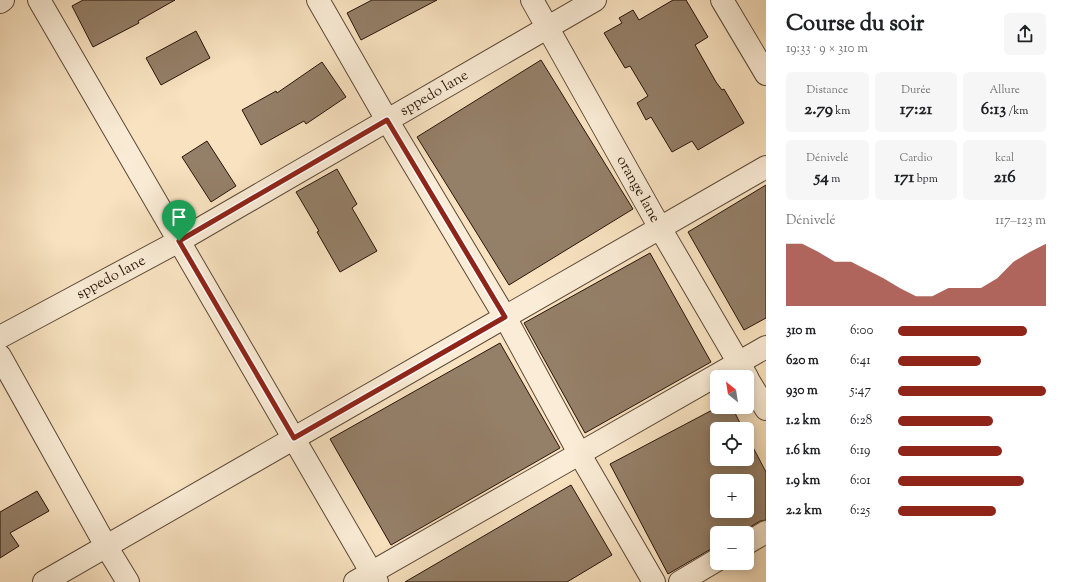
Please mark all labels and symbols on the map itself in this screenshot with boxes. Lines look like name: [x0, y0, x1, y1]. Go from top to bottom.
street label: sppedo lane: [396, 65, 472, 121]
street label: orange lane: [611, 152, 665, 227]
pin: [162, 200, 196, 241]
street label: sppedo lane: [73, 250, 149, 305]
north arrow: [710, 370, 754, 414]

